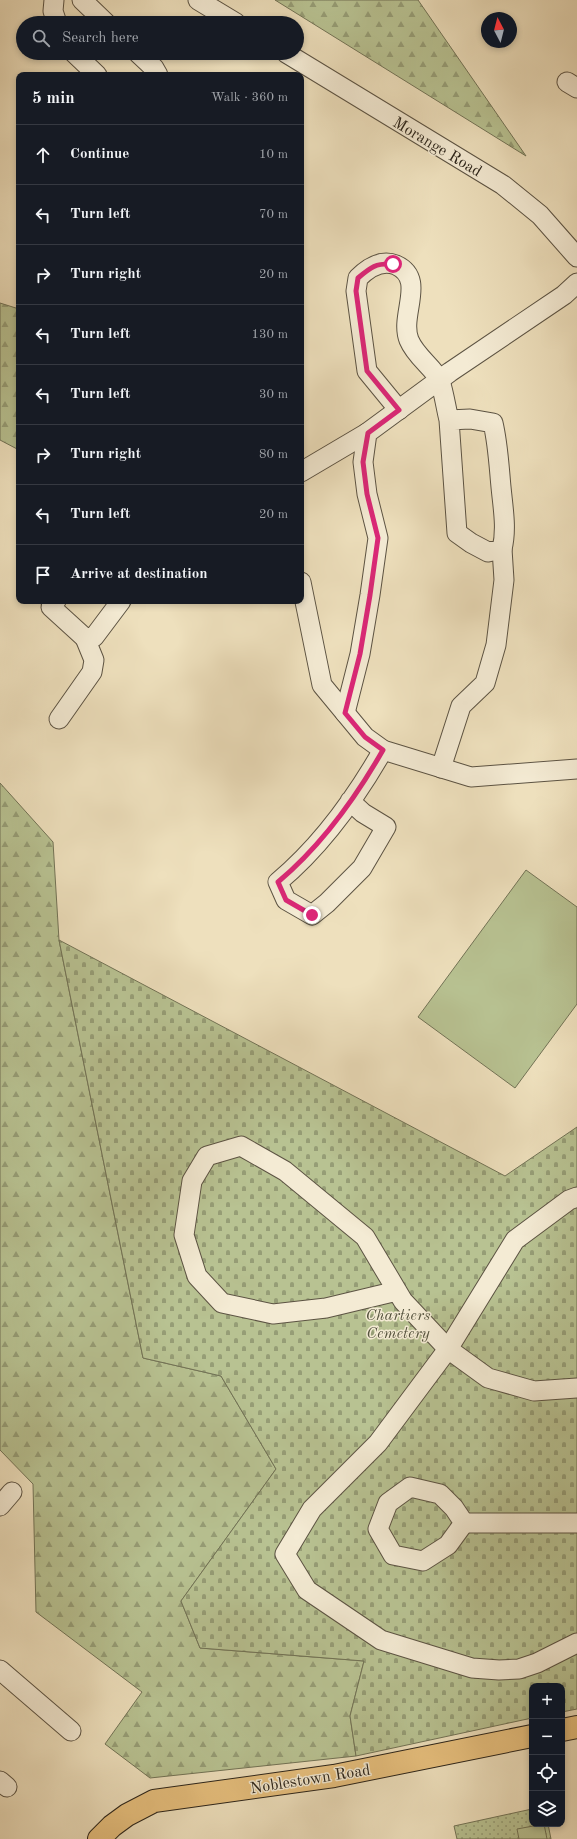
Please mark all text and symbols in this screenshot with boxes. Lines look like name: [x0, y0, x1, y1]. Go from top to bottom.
north arrow: [481, 12, 517, 48]
search box: [16, 16, 304, 60]
icon: search: [30, 27, 52, 49]
text: Search here: [62, 31, 139, 46]
text: 5 min: [32, 90, 75, 107]
text: Walk · 360 m: [211, 91, 288, 104]
street label: Morange Road: [390, 115, 484, 180]
icon: ahead: [32, 144, 54, 166]
text: Continue: [70, 147, 129, 162]
text: 10 m: [259, 148, 288, 161]
icon: left: [32, 204, 54, 226]
text: Turn left: [70, 207, 130, 222]
text: 70 m: [259, 208, 288, 221]
route start: [384, 255, 402, 273]
icon: right: [32, 264, 54, 286]
text: Turn right: [70, 267, 141, 282]
text: 20 m: [259, 268, 288, 281]
icon: left: [32, 324, 54, 346]
text: Turn left: [70, 327, 130, 342]
text: 130 m: [251, 328, 288, 341]
icon: left: [32, 384, 54, 406]
text: Turn left: [70, 387, 130, 402]
text: 30 m: [259, 388, 288, 401]
icon: right: [32, 444, 54, 466]
text: Turn right: [70, 447, 141, 462]
text: 80 m: [259, 448, 288, 461]
icon: left: [32, 504, 54, 526]
text: Turn left: [70, 507, 130, 522]
text: 20 m: [259, 508, 288, 521]
icon: arrive: [32, 564, 54, 586]
text: Arrive at destination: [70, 567, 208, 582]
route end: [303, 906, 321, 924]
park label: Chartiers Cemetery: [366, 1308, 431, 1342]
map controls: [529, 1683, 565, 1827]
button: +: [529, 1683, 565, 1719]
button: −: [529, 1719, 565, 1755]
button: locate: [529, 1755, 565, 1791]
street label: Noblestown Road: [249, 1763, 372, 1797]
button: layers: [529, 1791, 565, 1827]

